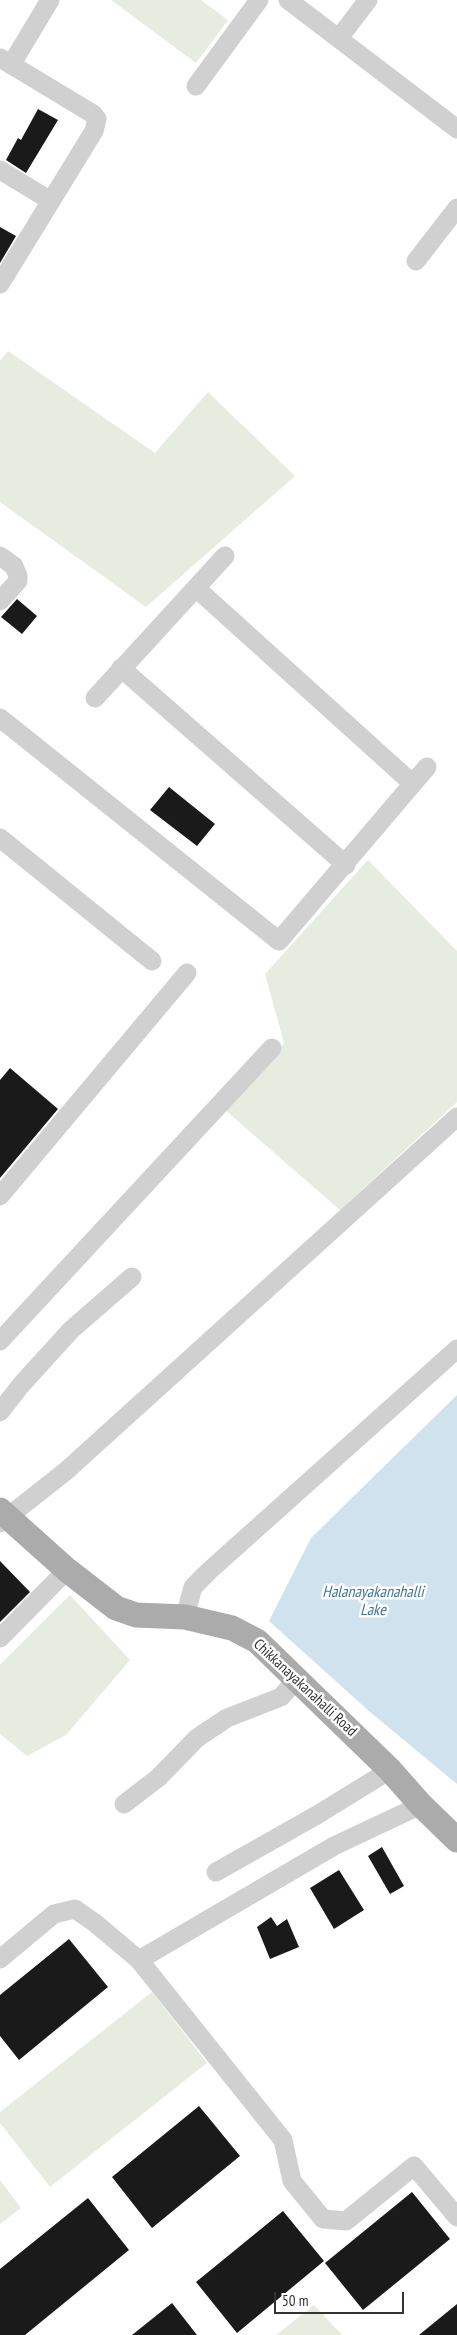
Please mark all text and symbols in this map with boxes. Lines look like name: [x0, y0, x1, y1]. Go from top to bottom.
water label: Halanayakanahalli Lake: [322, 1582, 424, 1620]
street label: Chikkanayakanahalli Road: [250, 1636, 360, 1740]
scale bar: [277, 2282, 407, 2314]
text: 50 m: [282, 2291, 308, 2310]

